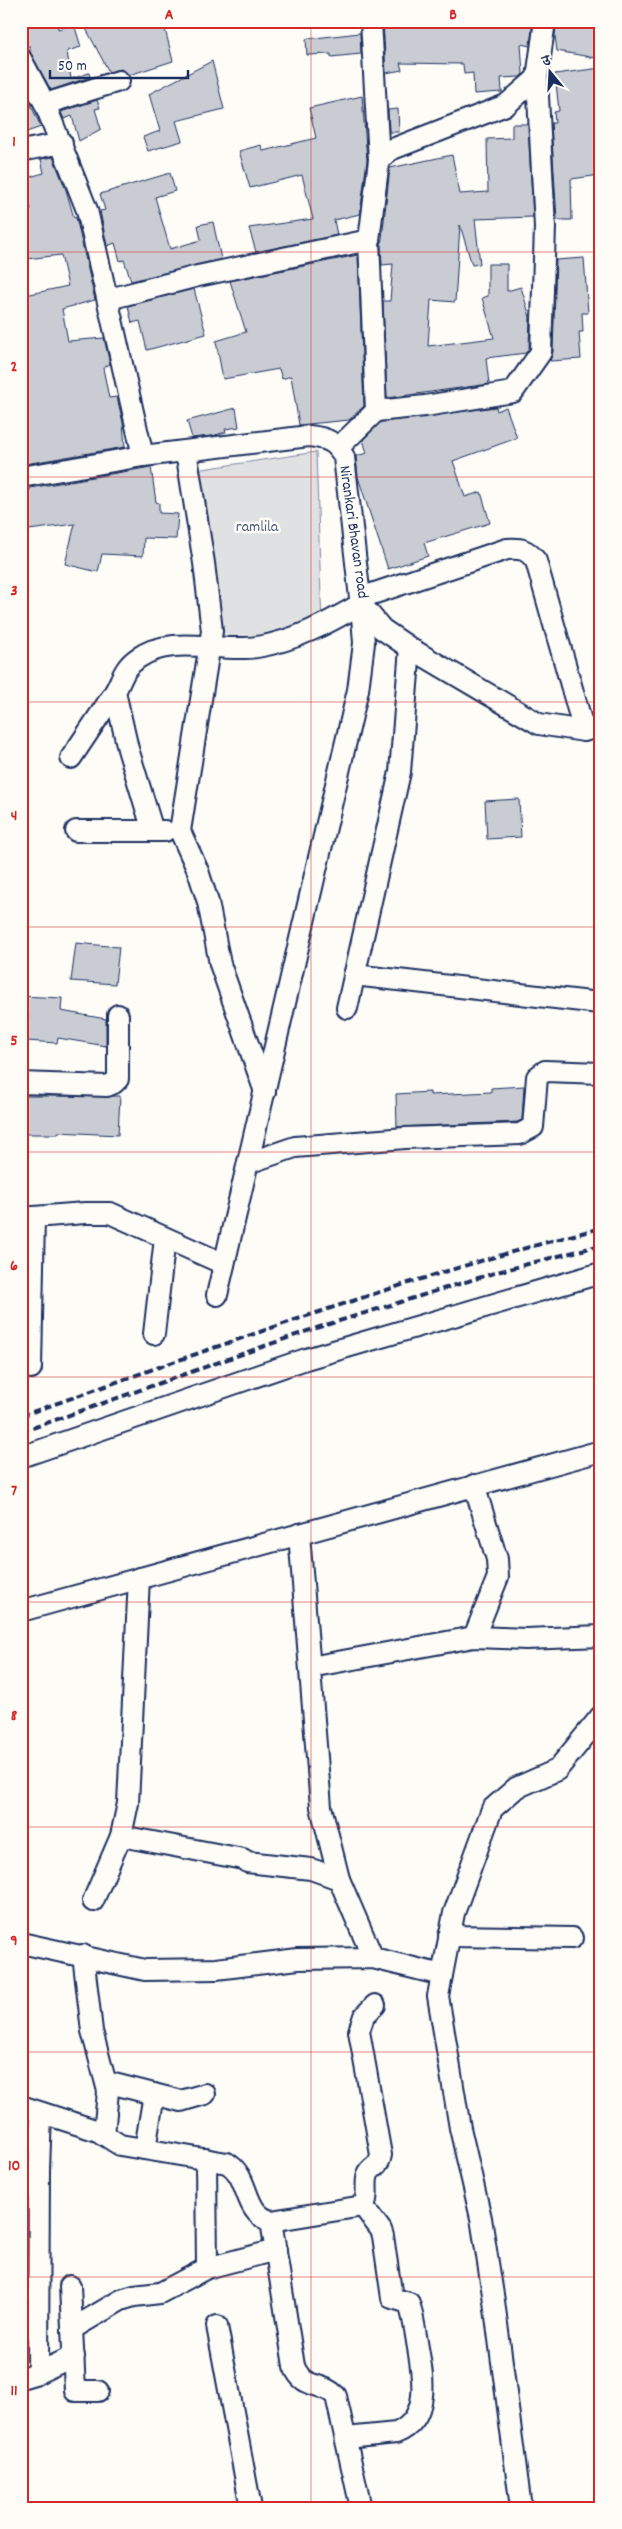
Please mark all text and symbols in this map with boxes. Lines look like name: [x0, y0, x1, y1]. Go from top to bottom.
text: A: [165, 4, 174, 27]
text: B: [449, 4, 457, 27]
scale bar: [50, 48, 188, 80]
north arrow: [524, 48, 574, 98]
text: उ: [539, 50, 554, 73]
text: 50 m: [58, 56, 87, 78]
text: 1: [12, 131, 16, 154]
text: 2: [11, 356, 18, 379]
street label: Nirankari Bhavan road: [332, 464, 374, 600]
park label: ramlila: [236, 516, 279, 539]
text: 3: [10, 580, 18, 603]
text: 4: [11, 805, 17, 828]
text: 5: [10, 1030, 18, 1053]
text: 6: [10, 1255, 18, 1278]
text: 7: [11, 1480, 17, 1503]
text: 8: [11, 1705, 18, 1728]
text: 9: [10, 1930, 18, 1953]
text: 10: [8, 2155, 20, 2178]
text: 11: [10, 2380, 18, 2403]

